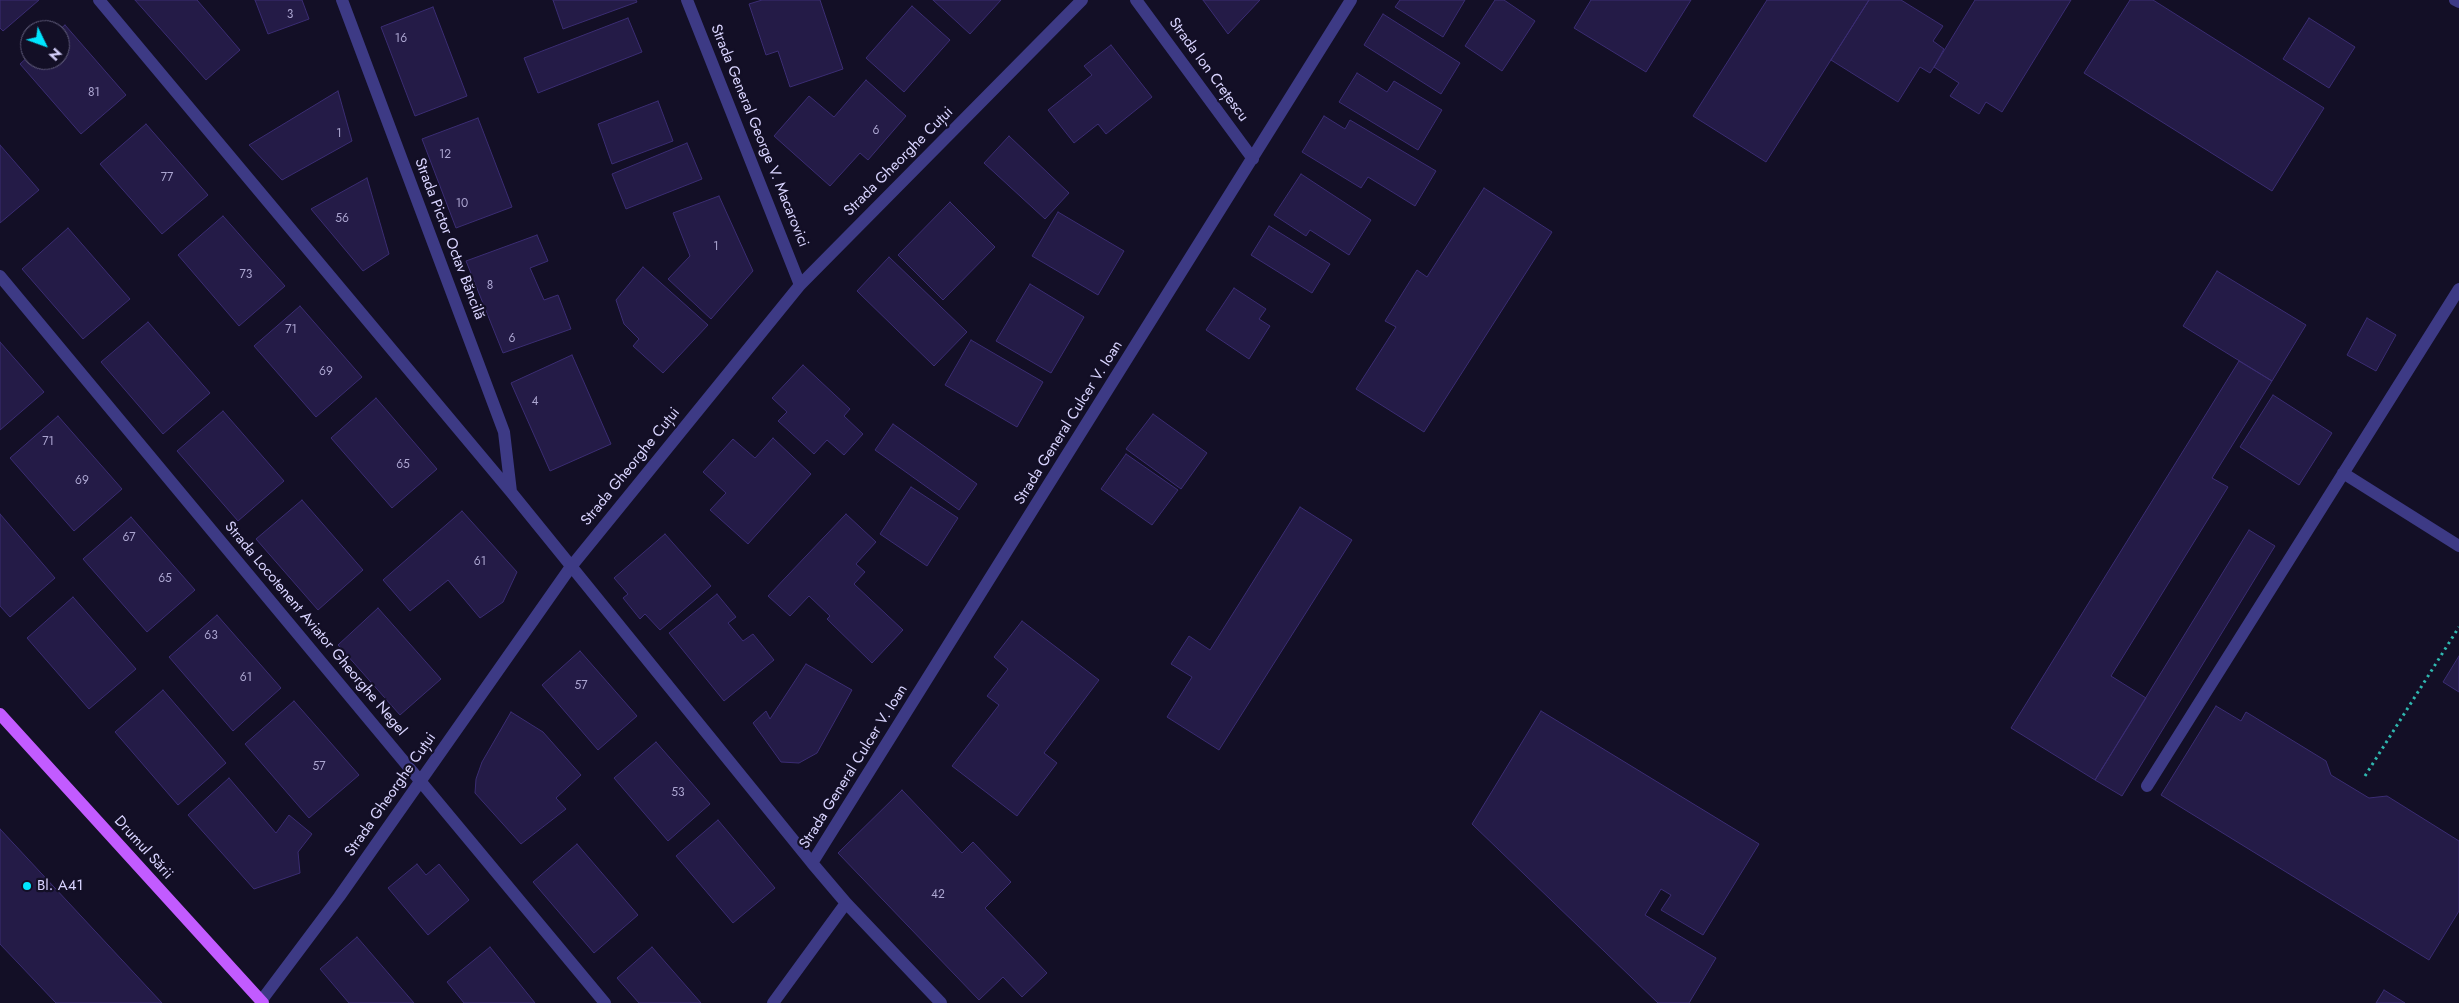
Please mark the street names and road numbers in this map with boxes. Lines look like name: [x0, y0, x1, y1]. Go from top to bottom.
street label: Strada Ion Crețescu: [1164, 15, 1252, 125]
street label: Strada General George V. Macarovici: [706, 22, 812, 250]
street label: Strada Gheorghe Cuțui: [841, 104, 957, 220]
street label: Strada Pictor Octav Băncilă: [410, 156, 488, 322]
street label: Strada General Culcer V. Ioan: [1011, 338, 1127, 508]
street label: Strada Gheorghe Cuțui: [578, 404, 684, 530]
street label: Strada Locotenent Aviator Gheorghe Negel: [220, 518, 410, 740]
street label: Strada General Culcer V. Ioan: [796, 682, 912, 852]
street label: Strada Gheorghe Cuțui: [341, 730, 441, 860]
street label: Drumul Sării: [110, 813, 176, 883]

